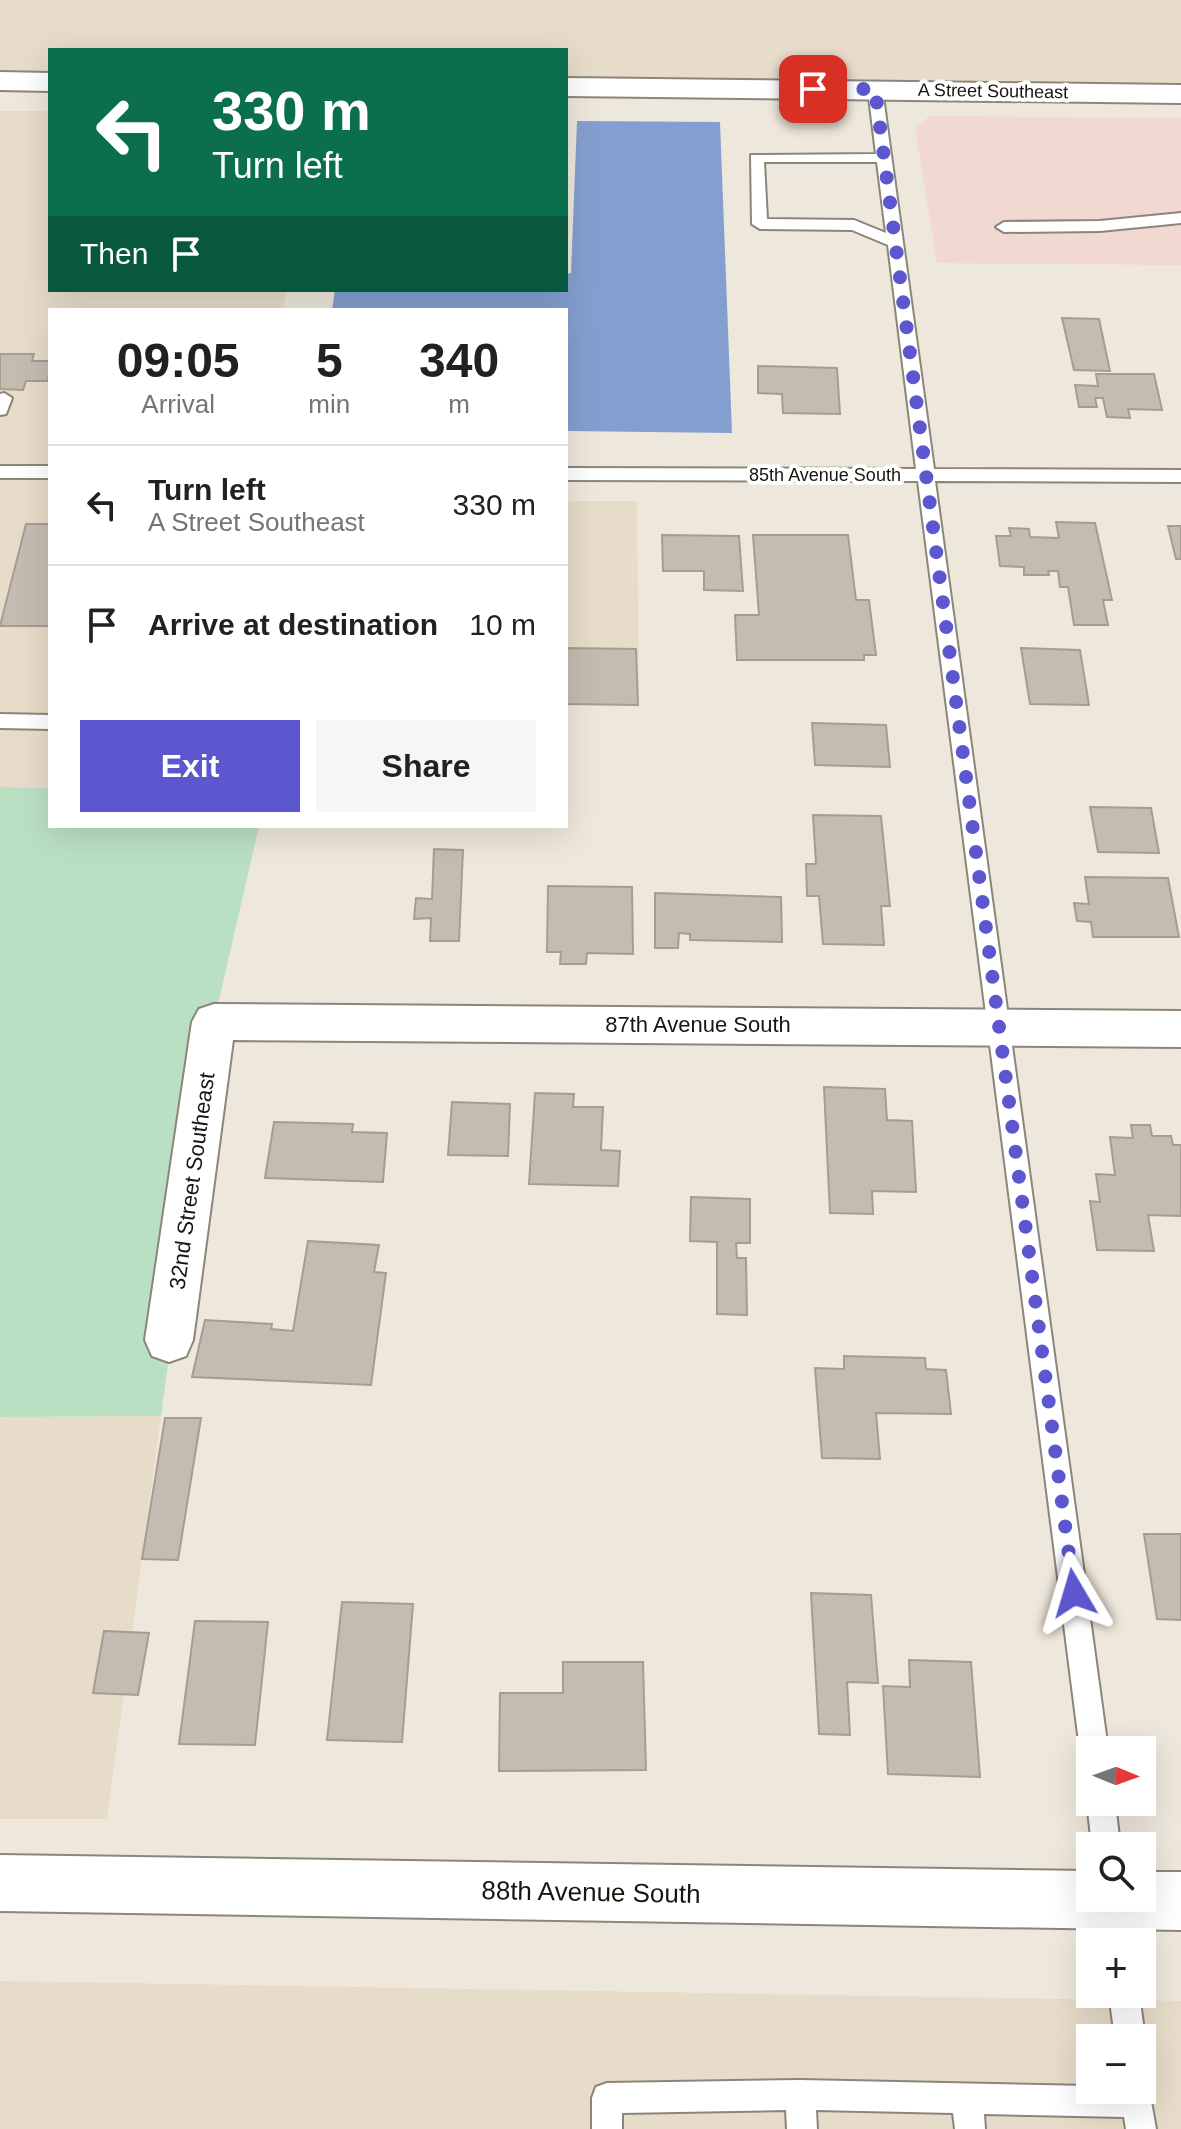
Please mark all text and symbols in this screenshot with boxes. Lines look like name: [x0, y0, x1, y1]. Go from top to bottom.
pin: [779, 55, 847, 123]
icon: arrive: [791, 67, 835, 111]
text: 330 m: [212, 79, 371, 142]
icon: left: [80, 80, 184, 184]
street label: A Street Southeast: [918, 80, 1068, 102]
text: Turn left: [212, 145, 343, 186]
icon: arrive: [164, 232, 208, 276]
text: Then: [80, 237, 148, 270]
text: 09:05: [117, 334, 240, 387]
text: 5: [316, 334, 343, 387]
text: 340: [419, 334, 499, 387]
text: Arrival: [141, 389, 215, 419]
text: min: [308, 389, 350, 419]
text: m: [448, 389, 470, 419]
street label: 85th Avenue South: [749, 465, 901, 485]
text: Turn left: [148, 473, 266, 506]
icon: left: [80, 483, 124, 527]
text: 330 m: [453, 488, 536, 521]
text: A Street Southeast: [148, 507, 365, 537]
icon: arrive: [80, 603, 124, 647]
text: Arrive at destination: [148, 608, 438, 641]
text: 10 m: [469, 608, 536, 641]
button: Exit: [80, 720, 300, 812]
button: Share: [316, 720, 536, 812]
street label: 87th Avenue South: [605, 1012, 791, 1037]
street label: 32nd Street Southeast: [164, 1071, 220, 1291]
position arrow: [1032, 1551, 1116, 1635]
north arrow: [1076, 1736, 1156, 1816]
map controls: [1076, 1736, 1156, 2104]
button: search: [1076, 1832, 1156, 1912]
street label: 88th Avenue South: [481, 1875, 701, 1909]
button: +: [1076, 1928, 1156, 2008]
button: −: [1076, 2024, 1156, 2104]

